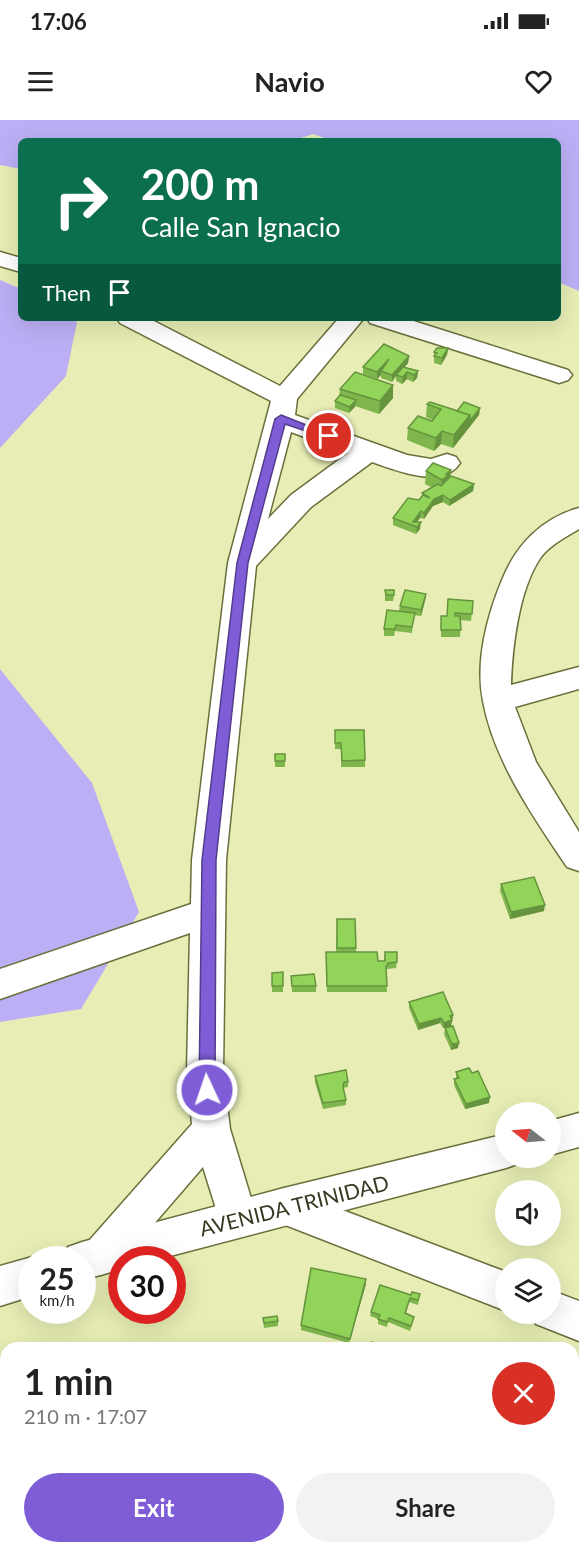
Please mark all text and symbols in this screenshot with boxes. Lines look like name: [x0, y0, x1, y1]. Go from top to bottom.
text: 17:06: [30, 8, 87, 35]
icon: menu: [24, 65, 57, 98]
text: Navio: [254, 65, 325, 98]
icon: heart: [522, 65, 555, 98]
text: 200 m: [141, 159, 259, 209]
icon: right: [42, 162, 120, 240]
text: Calle San Ignacio: [141, 210, 341, 243]
icon: arrive: [103, 276, 136, 309]
text: Then: [42, 279, 91, 306]
pin: [303, 410, 354, 461]
icon: arrive: [312, 419, 345, 452]
position arrow: [175, 1058, 239, 1122]
north arrow: [495, 1102, 561, 1168]
map controls: [495, 1102, 561, 1324]
street label: AVENIDA TRINIDAD: [197, 1169, 391, 1241]
button: sound: [495, 1180, 561, 1246]
speed limit sign: 30: [108, 1246, 186, 1324]
button: layers: [495, 1258, 561, 1324]
text: 25: [40, 1260, 74, 1296]
text: km/h: [39, 1291, 75, 1309]
text: 1 min: [24, 1359, 113, 1403]
button: close: [492, 1362, 555, 1425]
text: 210 m · 17:07: [24, 1404, 147, 1428]
button: Exit: [24, 1473, 284, 1542]
button: Share: [296, 1473, 555, 1542]

